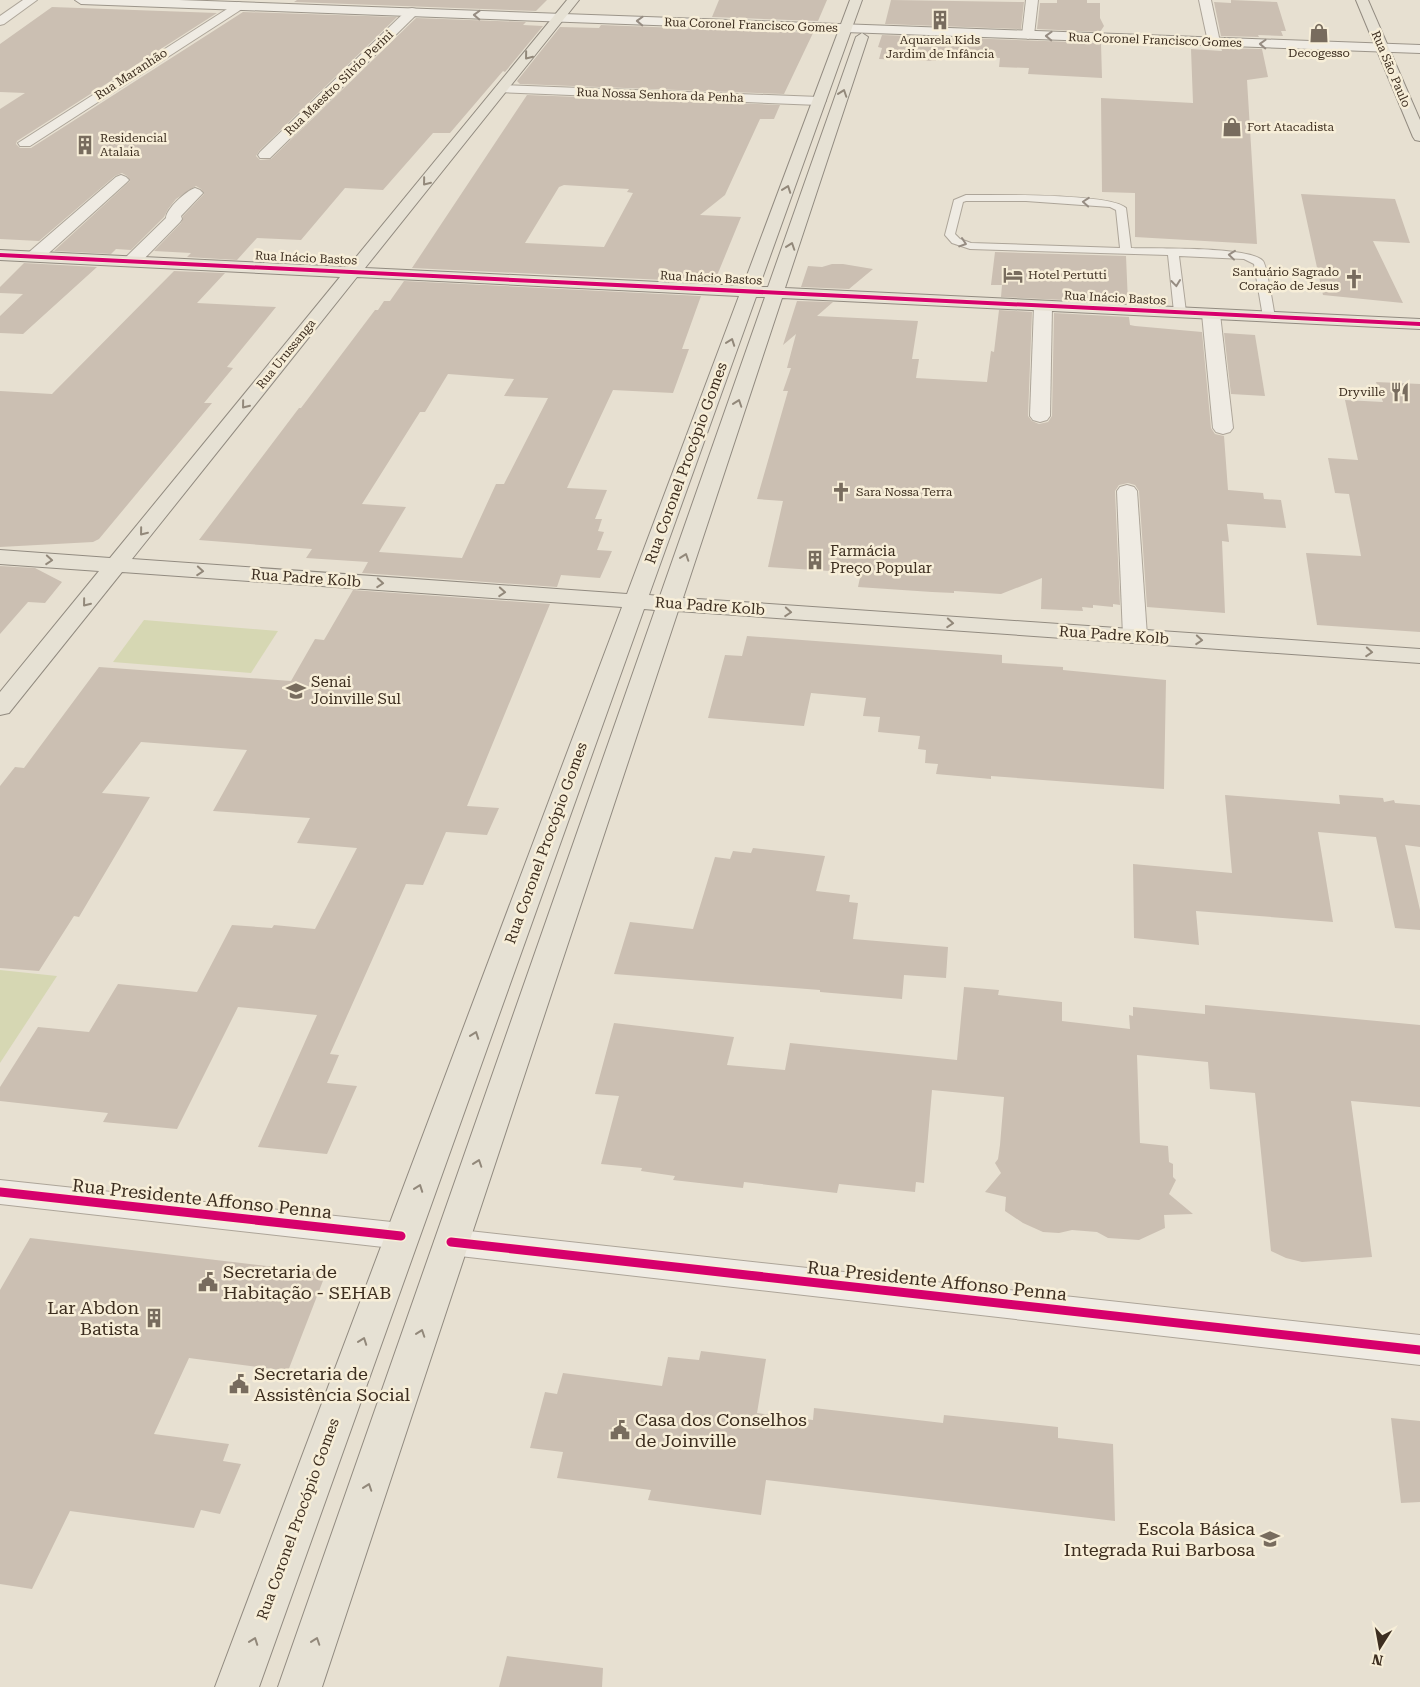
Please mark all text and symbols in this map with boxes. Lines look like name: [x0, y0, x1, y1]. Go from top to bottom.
one-way arrow: [473, 9, 481, 20]
building icon: Aquarela Kids Jardim de Infância: [929, 9, 951, 31]
one-way arrow: [636, 15, 644, 26]
street label: Rua Coronel Francisco Gomes: [664, 15, 838, 35]
shop icon: Decogesso: [1308, 22, 1330, 44]
street label: Rua Maestro Sílvio Perini: [282, 27, 396, 139]
street label: Rua São Paulo: [1369, 29, 1413, 109]
one-way arrow: [1044, 30, 1052, 41]
street label: Rua Coronel Francisco Gomes: [1068, 30, 1242, 50]
place label: Aquarela Kids Jardim de Infância: [886, 33, 995, 61]
one-way arrow: [1259, 38, 1267, 49]
street label: Rua Maranhão: [92, 45, 170, 103]
place label: Decogesso: [1288, 46, 1350, 60]
one-way arrow: [525, 50, 534, 59]
street label: Rua Nossa Senhora da Penha: [576, 85, 744, 105]
one-way arrow: [838, 89, 848, 97]
shop icon: Fort Atacadista: [1221, 116, 1243, 138]
place label: Fort Atacadista: [1247, 120, 1335, 134]
place label: Residencial Atalaia: [100, 131, 167, 159]
building icon: Residencial Atalaia: [74, 134, 96, 156]
one-way arrow: [423, 176, 431, 185]
one-way arrow: [781, 185, 791, 194]
one-way arrow: [1082, 197, 1090, 208]
one-way arrow: [958, 238, 967, 248]
one-way arrow: [785, 243, 795, 251]
street label: Rua Inácio Bastos: [255, 248, 358, 268]
one-way arrow: [1228, 249, 1236, 260]
hotel icon: Hotel Pertutti: [1002, 264, 1024, 286]
place label: Santuário Sagrado Coração de Jesus: [1232, 265, 1339, 293]
street label: Rua Inácio Bastos: [660, 268, 763, 288]
place label: Hotel Pertutti: [1028, 268, 1107, 282]
church icon: Santuário Sagrado Coração de Jesus: [1343, 268, 1365, 290]
one-way arrow: [1171, 278, 1181, 287]
street label: Rua Inácio Bastos: [1064, 288, 1167, 308]
street label: Rua Urussanga: [254, 316, 319, 392]
one-way arrow: [725, 338, 735, 346]
street label: Rua Coronel Procópio Gomes: [641, 360, 731, 566]
restaurant icon: Dryville: [1389, 381, 1411, 403]
place label: Dryville: [1338, 385, 1385, 399]
one-way arrow: [243, 399, 251, 408]
one-way arrow: [732, 400, 742, 408]
church icon: Sara Nossa Terra: [830, 481, 852, 503]
place label: Sara Nossa Terra: [856, 485, 953, 499]
one-way arrow: [139, 526, 148, 535]
place label: Farmácia Preço Popular: [830, 542, 932, 577]
building icon: Farmácia Preço Popular: [804, 549, 826, 571]
one-way arrow: [45, 554, 53, 565]
one-way arrow: [679, 554, 689, 562]
one-way arrow: [196, 565, 204, 576]
street label: Rua Padre Kolb: [250, 565, 362, 591]
one-way arrow: [376, 577, 384, 588]
one-way arrow: [499, 586, 507, 597]
street label: Rua Padre Kolb: [654, 593, 766, 619]
one-way arrow: [82, 597, 91, 606]
one-way arrow: [784, 606, 792, 617]
one-way arrow: [946, 617, 954, 628]
street label: Rua Padre Kolb: [1058, 622, 1170, 648]
one-way arrow: [1196, 635, 1204, 646]
one-way arrow: [1366, 647, 1374, 658]
place label: Senai Joinville Sul: [311, 673, 401, 708]
school or university icon: Senai Joinville Sul: [285, 680, 307, 702]
street label: Rua Coronel Procópio Gomes: [501, 740, 591, 946]
one-way arrow: [469, 1032, 479, 1040]
one-way arrow: [473, 1159, 483, 1168]
street label: Rua Presidente Affonso Penna: [71, 1174, 333, 1223]
one-way arrow: [413, 1184, 423, 1193]
street label: Rua Presidente Affonso Penna: [806, 1256, 1068, 1305]
place label: Secretaria de Habitação - SEHAB: [223, 1261, 391, 1303]
public building icon: Secretaria de Habitação - SEHAB: [197, 1271, 219, 1293]
place label: Lar Abdon Batista: [47, 1297, 139, 1339]
building icon: Lar Abdon Batista: [143, 1307, 165, 1329]
one-way arrow: [415, 1330, 425, 1338]
one-way arrow: [357, 1337, 367, 1345]
place label: Secretaria de Assistência Social: [254, 1363, 410, 1405]
public building icon: Secretaria de Assistência Social: [228, 1373, 250, 1395]
place label: Casa dos Conselhos de Joinville: [635, 1409, 807, 1451]
street label: Rua Coronel Procópio Gomes: [253, 1416, 343, 1622]
public building icon: Casa dos Conselhos de Joinville: [609, 1419, 631, 1441]
one-way arrow: [363, 1483, 373, 1492]
place label: Escola Básica Integrada Rui Barbosa: [1064, 1518, 1255, 1560]
school or university icon: Escola Básica Integrada Rui Barbosa: [1259, 1528, 1281, 1550]
north arrow: [1355, 1622, 1405, 1672]
one-way arrow: [248, 1637, 258, 1646]
one-way arrow: [310, 1637, 320, 1646]
text: N: [1370, 1651, 1384, 1669]

